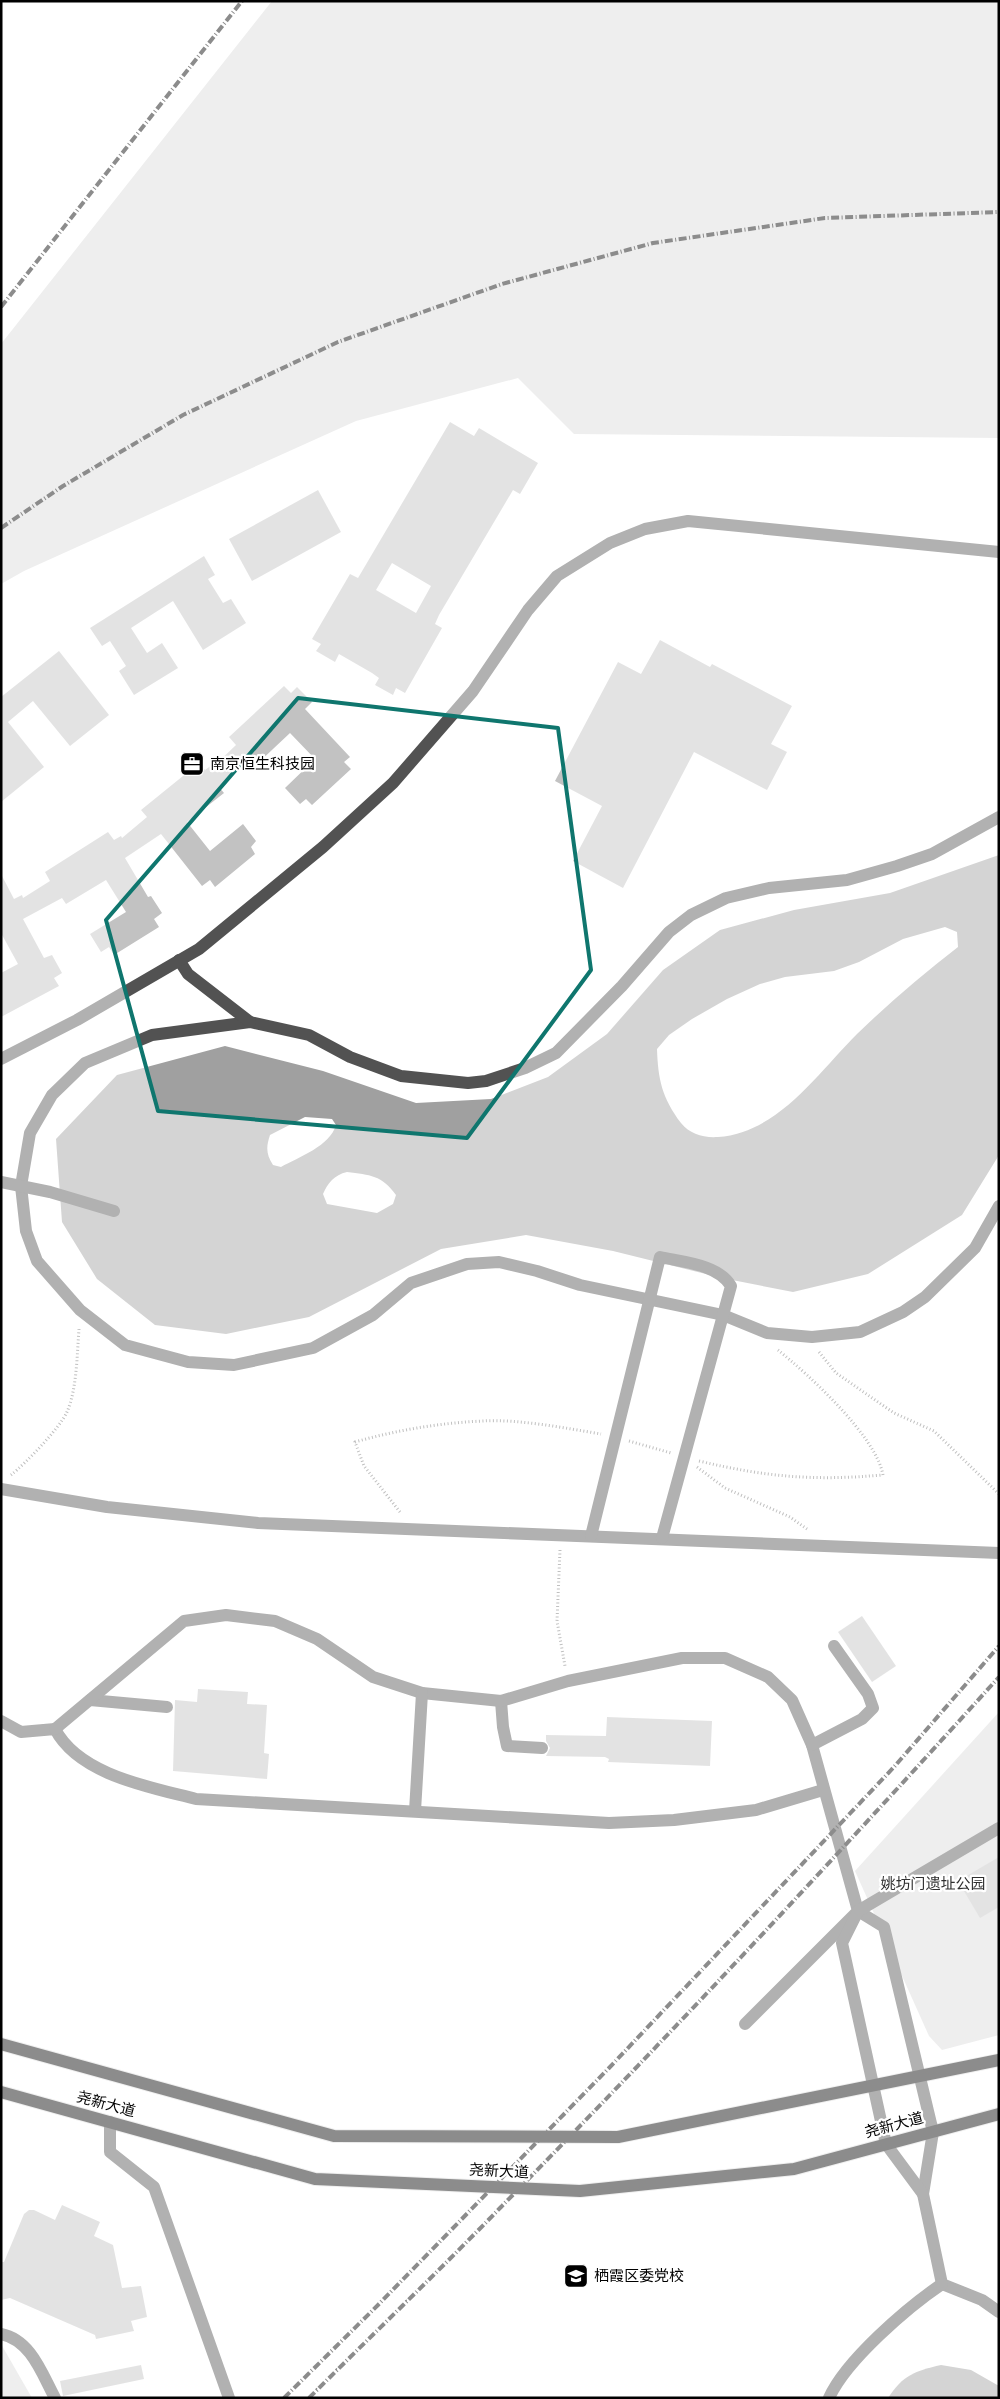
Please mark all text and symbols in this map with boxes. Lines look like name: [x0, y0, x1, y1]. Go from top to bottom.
office icon: 南京恒生科技园: [179, 751, 205, 777]
place label: 南京恒生科技园: [210, 754, 315, 774]
park label: 姚坊门遗址公园: [880, 1874, 986, 1894]
street label: 尧新大道: [74, 2087, 138, 2121]
street label: 尧新大道: [862, 2108, 926, 2142]
street label: 尧新大道: [469, 2159, 529, 2183]
school or university icon: 栖霞区委党校: [563, 2263, 589, 2289]
place label: 栖霞区委党校: [594, 2266, 684, 2286]

